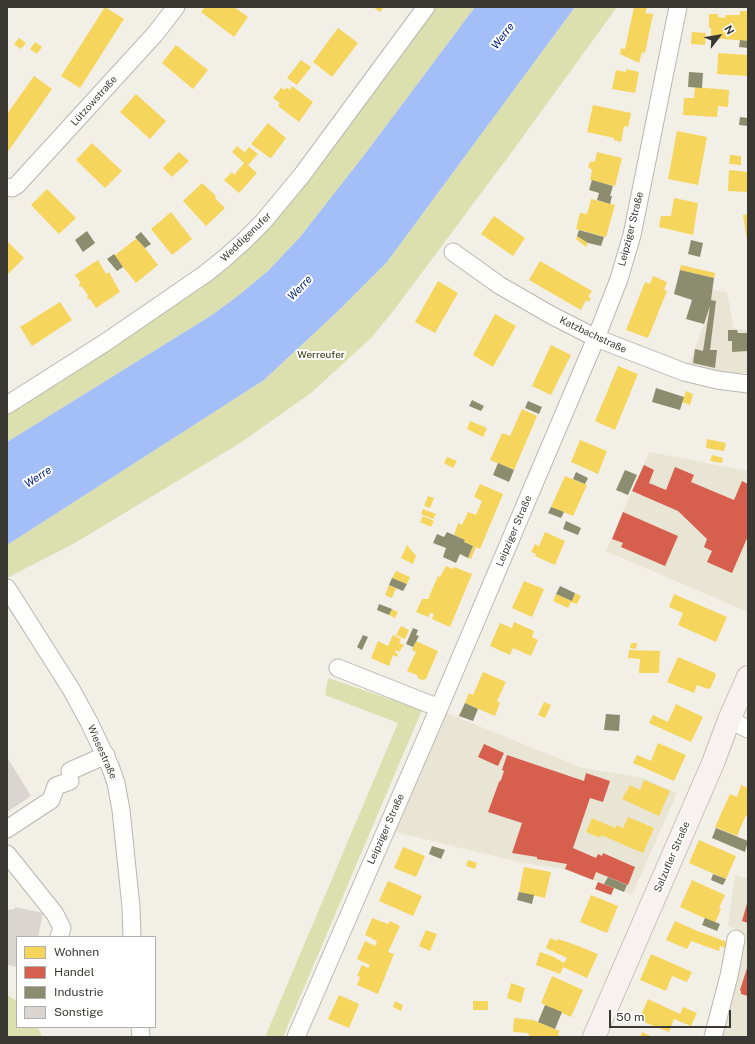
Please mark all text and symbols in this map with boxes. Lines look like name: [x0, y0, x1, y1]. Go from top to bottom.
north arrow: [699, 16, 739, 56]
water label: Werre: [489, 20, 517, 52]
text: N: [722, 23, 737, 37]
street label: Lützowstraße: [68, 74, 120, 128]
street label: Leipziger Straße: [616, 191, 646, 267]
street label: Weddigenufer: [218, 210, 274, 264]
water label: Werre: [285, 273, 315, 303]
street label: Katzbachstraße: [557, 314, 629, 356]
park label: Werreufer: [297, 349, 345, 361]
water label: Werre: [22, 463, 54, 491]
street label: Leipziger Straße: [494, 494, 534, 568]
street label: Wiesestraße: [85, 723, 119, 781]
street label: Leipziger Straße: [365, 792, 407, 866]
street label: Salzufler Straße: [652, 820, 692, 894]
legend: [16, 936, 156, 1028]
text: Wohnen: [54, 945, 99, 959]
text: Handel: [54, 965, 94, 979]
text: Industrie: [54, 985, 104, 999]
scale bar: [611, 1002, 733, 1028]
text: Sonstige: [54, 1005, 103, 1019]
text: 50 m: [616, 1010, 644, 1024]

